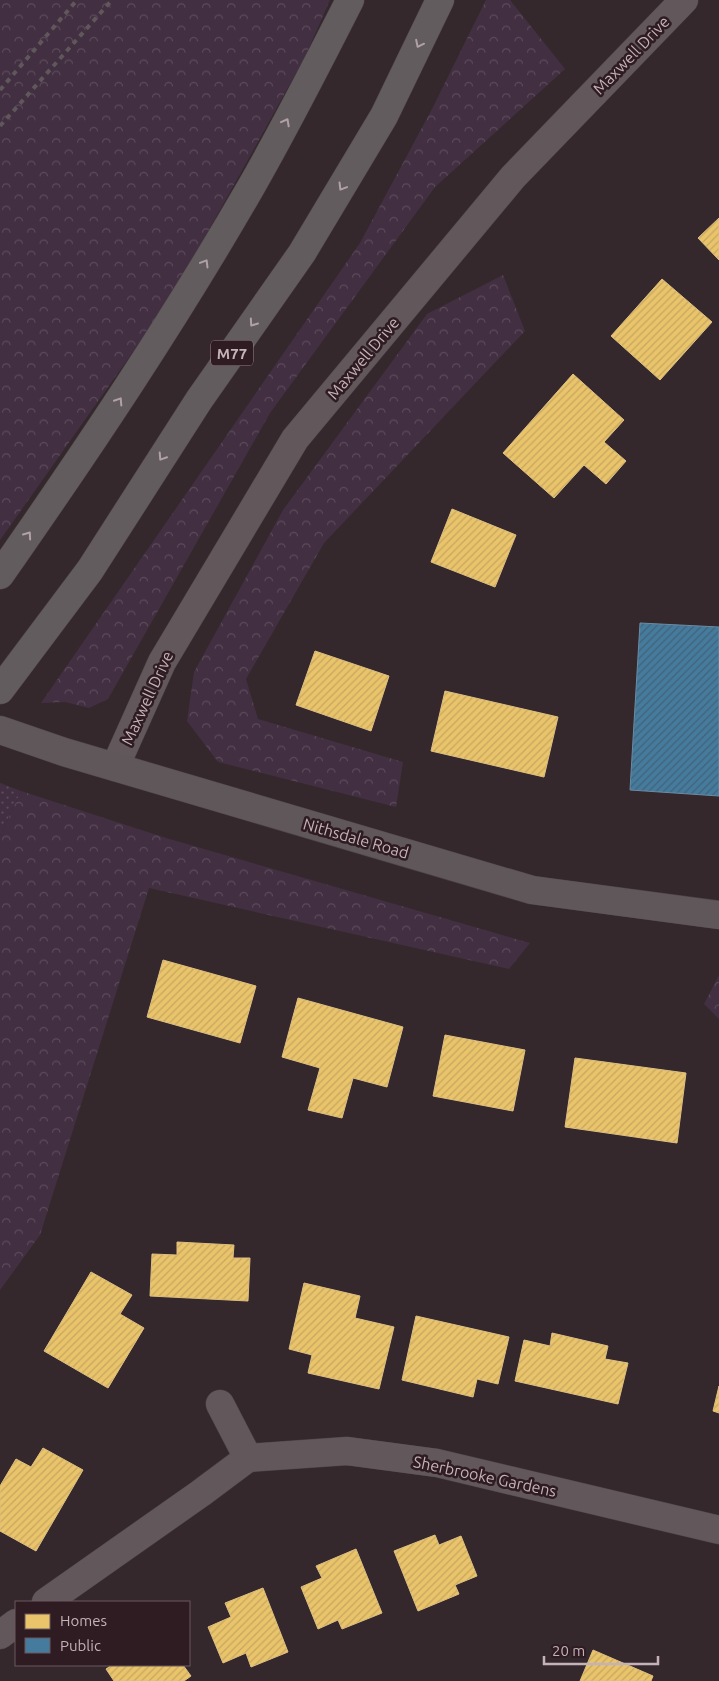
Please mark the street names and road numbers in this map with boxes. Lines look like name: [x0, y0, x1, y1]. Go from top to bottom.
street label: Maxwell Drive: [589, 12, 673, 98]
street label: Maxwell Drive: [324, 313, 402, 403]
road number: M77: [211, 340, 253, 366]
street label: Maxwell Drive: [117, 648, 177, 748]
street label: Nithsdale Road: [301, 814, 411, 862]
street label: Sherbrooke Gardens: [412, 1452, 558, 1500]

